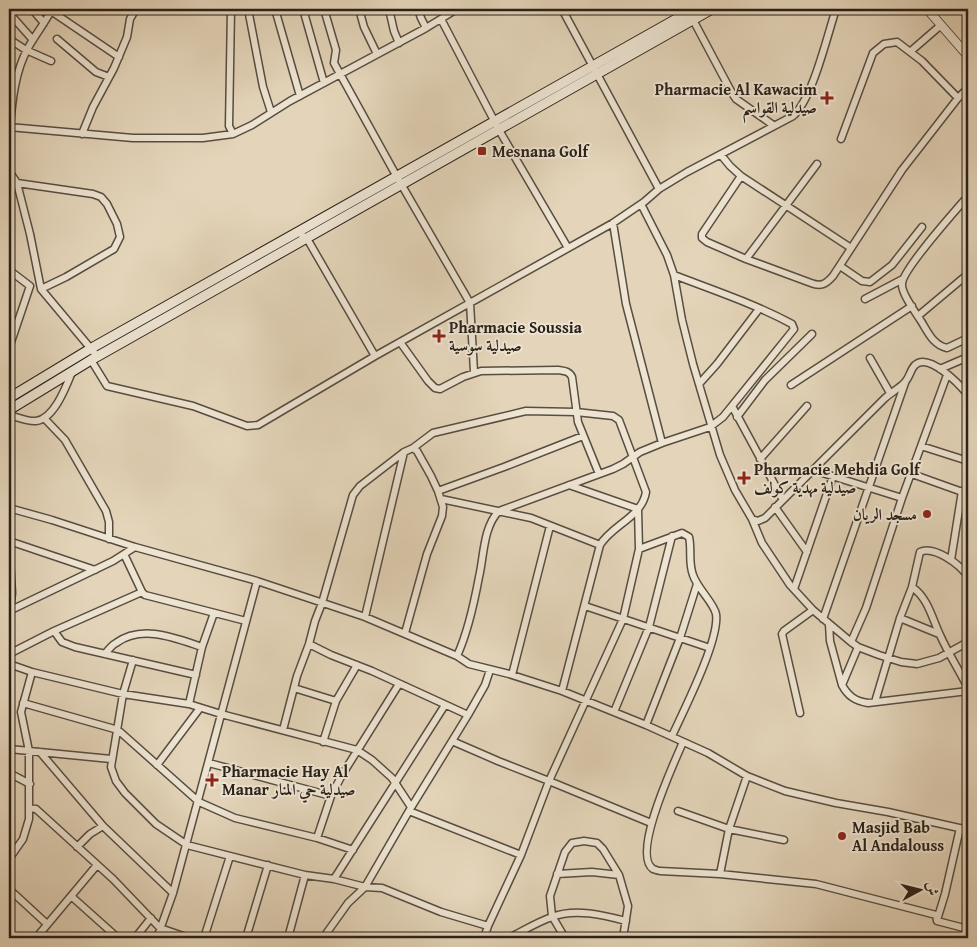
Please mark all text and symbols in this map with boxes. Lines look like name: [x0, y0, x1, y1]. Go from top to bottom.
place label: Pharmacie Al Kawacim صيدلية القواسم: [655, 77, 817, 124]
marker: Pharmacie Al Kawacim صيدلية القواسم: [821, 92, 833, 104]
place label: Mesnana Golf: [492, 139, 591, 163]
marker: Mesnana Golf: [476, 145, 488, 157]
place label: Pharmacie Soussia صيدلية سوسية: [449, 315, 583, 357]
marker: Pharmacie Soussia صيدلية سوسية: [433, 330, 445, 342]
place label: Pharmacie Mehdia Golf صيدلية مهدية كولف: [754, 457, 922, 499]
marker: Pharmacie Mehdia Golf صيدلية مهدية كولف: [738, 472, 750, 484]
place label: مسجد الريان: [853, 502, 917, 526]
marker: مسجد الريان: [921, 508, 933, 520]
place label: Pharmacie Hay Al Manar صيدلية حي المنار: [222, 759, 356, 803]
marker: Pharmacie Hay Al Manar صيدلية حي المنار: [206, 774, 218, 786]
place label: Masjid Bab Al Andalouss: [852, 815, 944, 857]
marker: Masjid Bab Al Andalouss: [836, 830, 848, 842]
north arrow: [894, 864, 944, 914]
text: ش: [922, 880, 944, 897]

